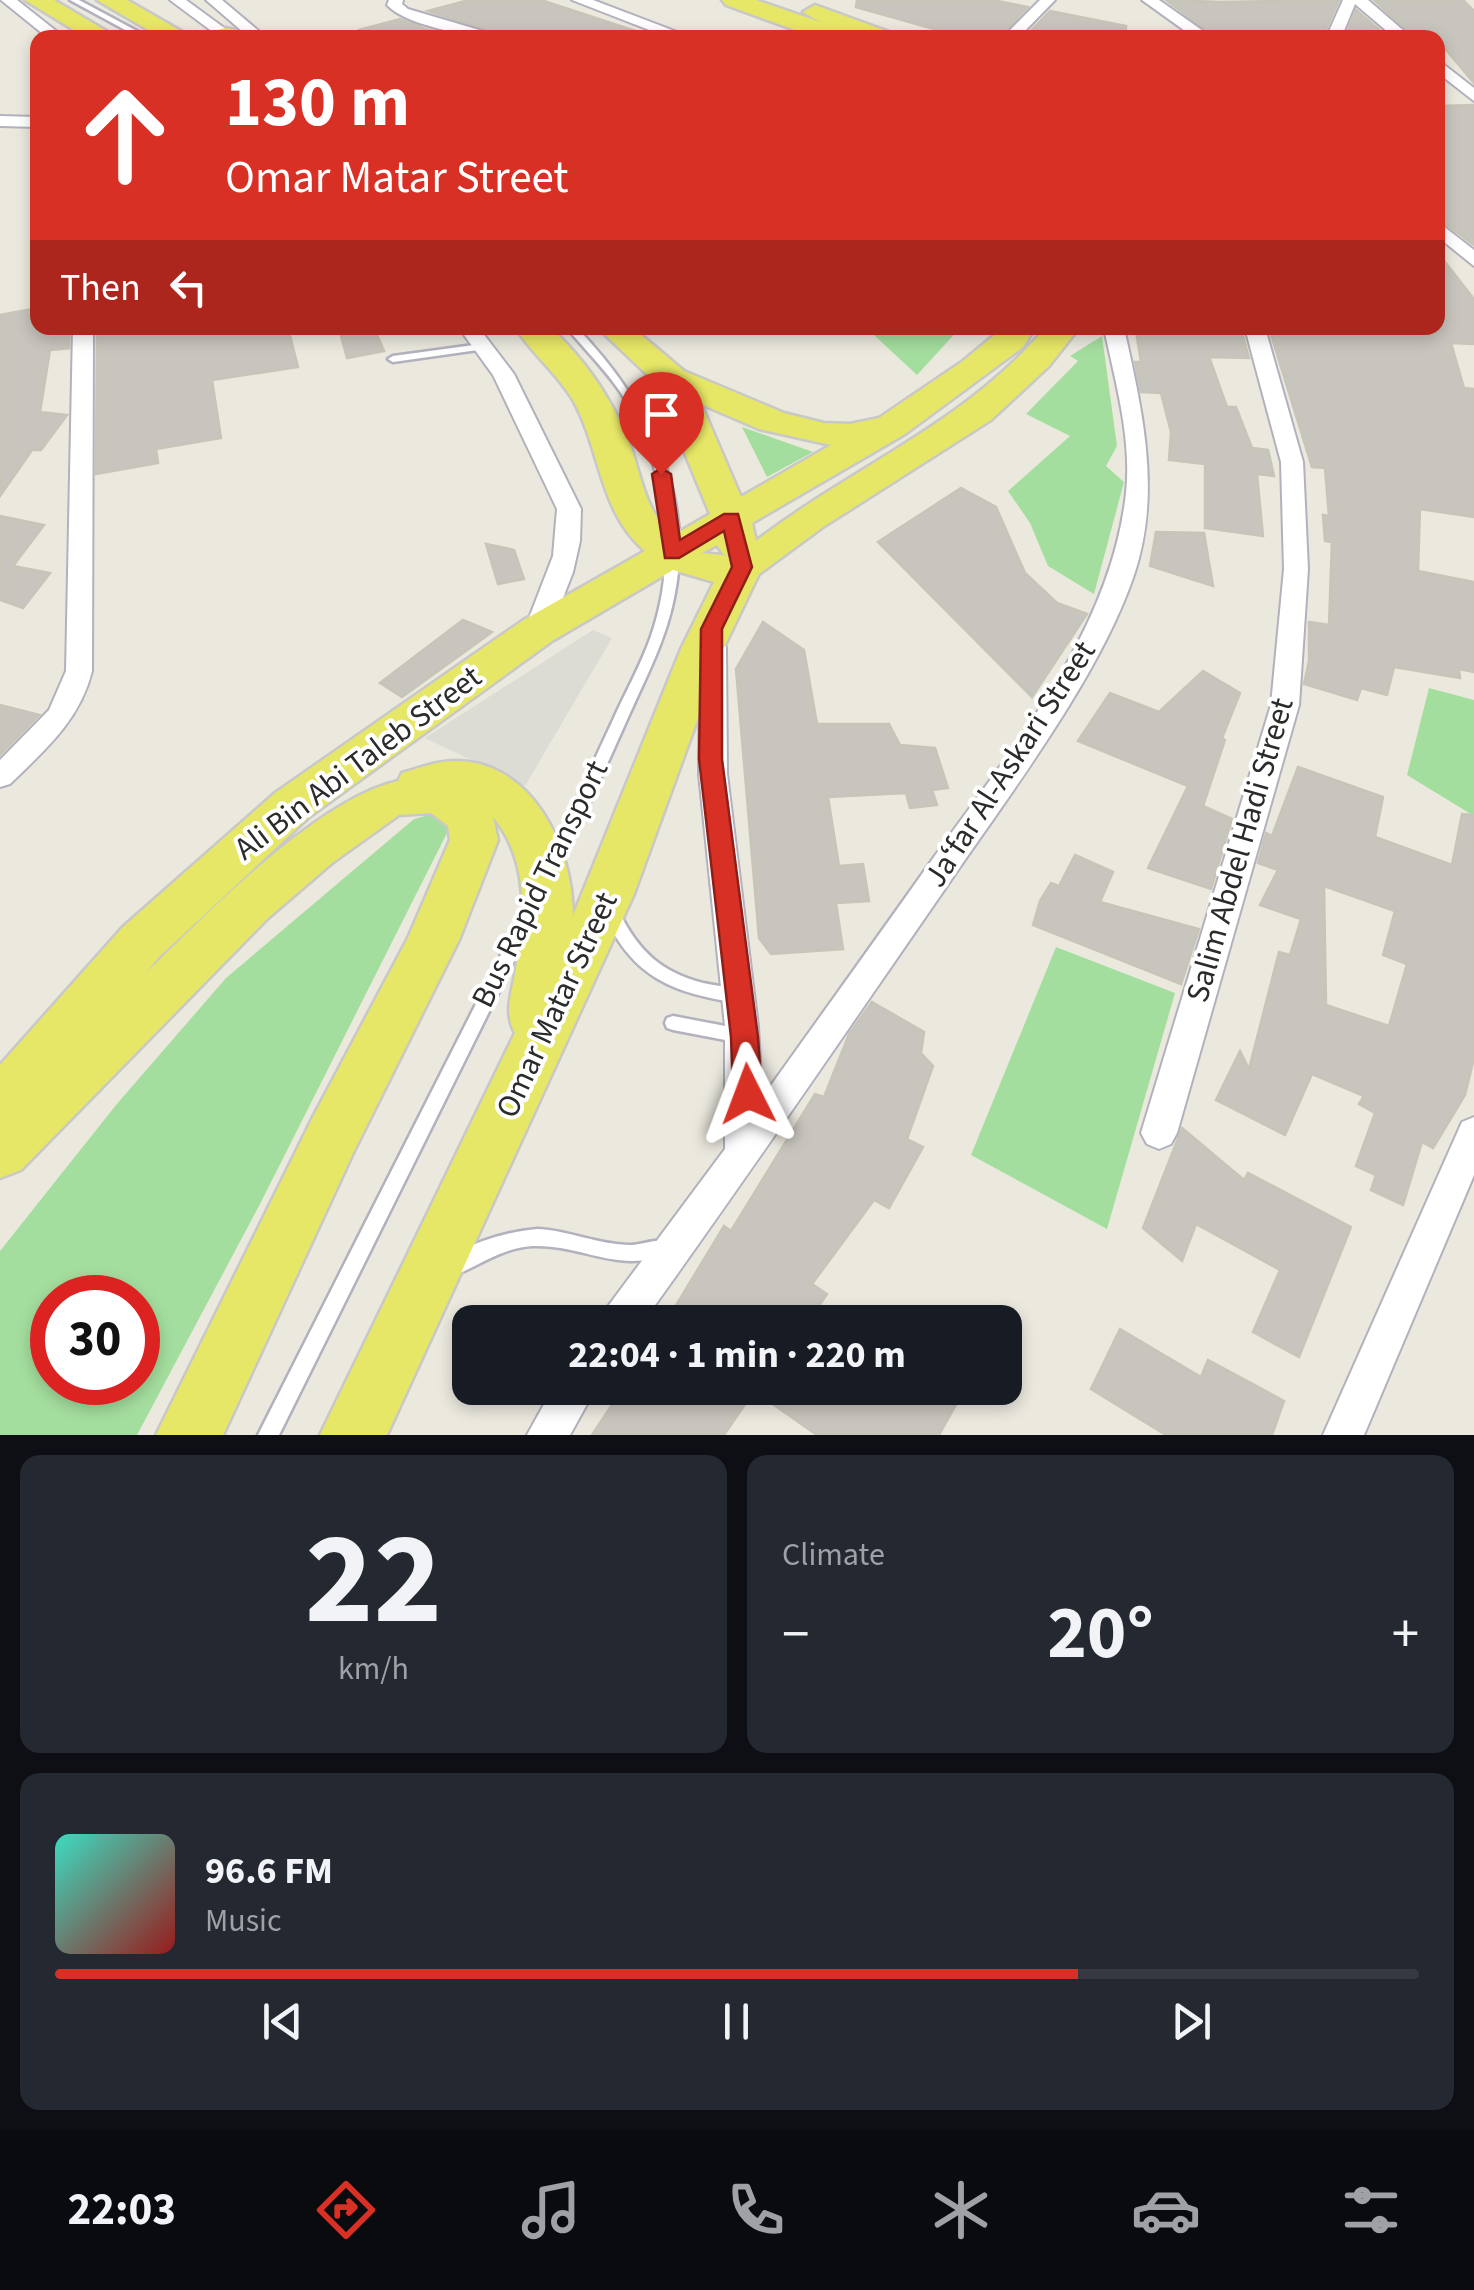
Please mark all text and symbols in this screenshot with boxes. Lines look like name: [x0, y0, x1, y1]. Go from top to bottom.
text: 130 m: [225, 53, 410, 153]
icon: ahead: [60, 70, 190, 200]
text: Omar Matar Street: [225, 146, 569, 210]
icon: left: [161, 260, 216, 315]
text: Then: [60, 261, 141, 315]
pin: [619, 372, 704, 475]
icon: arrive: [634, 387, 689, 442]
street label: Jaʻfar Al-Askari Street: [913, 631, 1107, 896]
street label: Ali Bin Abi Taleb Street: [225, 655, 491, 871]
street label: Salim Abdel Hadi Street: [1175, 692, 1306, 1008]
street label: Bus Rapid Transport: [460, 752, 620, 1015]
street label: Omar Matar Street: [485, 884, 630, 1125]
position arrow: [696, 1042, 800, 1146]
speed limit sign: 30: [30, 1275, 160, 1405]
text: 22:04 · 1 min · 220 m: [568, 1328, 906, 1382]
text: 22: [305, 1488, 442, 1673]
text: Climate: [782, 1532, 885, 1578]
text: 20°: [1047, 1580, 1154, 1687]
text: −: [782, 1596, 809, 1674]
text: +: [1392, 1596, 1419, 1674]
text: km/h: [338, 1646, 409, 1692]
text: 96.6 FM: [205, 1844, 333, 1898]
text: Music: [205, 1898, 282, 1944]
icon: previous: [255, 1994, 310, 2049]
icon: pause: [709, 1994, 764, 2049]
icon: next: [1164, 1994, 1219, 2049]
icon: directions: [311, 2175, 381, 2245]
icon: music: [516, 2175, 586, 2245]
icon: phone: [721, 2175, 791, 2245]
icon: climate: [926, 2175, 996, 2245]
icon: car: [1131, 2175, 1201, 2245]
icon: filters: [1336, 2175, 1406, 2245]
text: 22:03: [68, 2178, 176, 2242]

